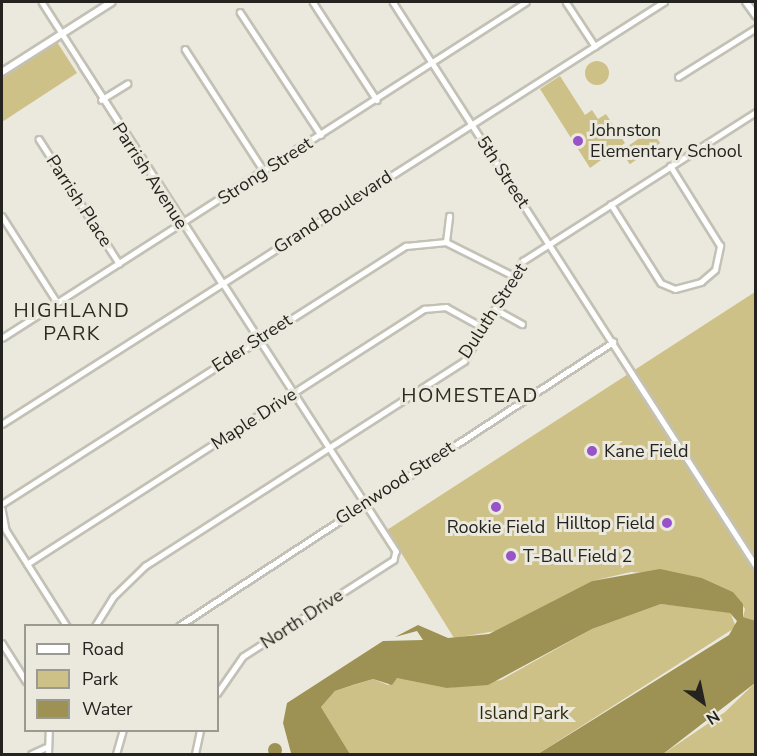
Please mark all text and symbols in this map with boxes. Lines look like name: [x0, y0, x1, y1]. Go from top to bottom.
street label: Parrish Avenue: [108, 119, 192, 233]
place label: Johnston Elementary School: [590, 120, 742, 162]
street label: Strong Street: [214, 132, 316, 210]
street label: 5th Street: [472, 132, 534, 212]
marker: Johnston Elementary School: [571, 134, 585, 148]
street label: Parrish Place: [41, 151, 117, 251]
street label: Grand Boulevard: [270, 166, 396, 258]
street label: Duluth Street: [454, 259, 532, 363]
district label: HIGHLAND PARK: [14, 298, 130, 345]
street label: Eder Street: [208, 309, 296, 377]
street label: Maple Drive: [207, 383, 301, 455]
district label: HOMESTEAD: [401, 383, 539, 407]
street label: Glenwood Street: [332, 437, 458, 529]
place label: Kane Field: [604, 440, 689, 462]
marker: Kane Field: [585, 444, 599, 458]
marker: Rookie Field: [489, 500, 503, 514]
place label: Hilltop Field: [556, 512, 655, 534]
place label: Rookie Field: [447, 516, 545, 538]
marker: Hilltop Field: [660, 516, 674, 530]
place label: T-Ball Field 2: [523, 545, 632, 567]
marker: T-Ball Field 2: [504, 549, 518, 563]
street label: North Drive: [257, 584, 347, 654]
legend: [24, 624, 219, 732]
text: Road: [82, 637, 124, 661]
text: Park: [82, 667, 118, 691]
north arrow: [673, 672, 733, 732]
text: Water: [82, 697, 133, 721]
park label: Island Park: [479, 702, 569, 724]
text: N: [702, 705, 724, 730]

